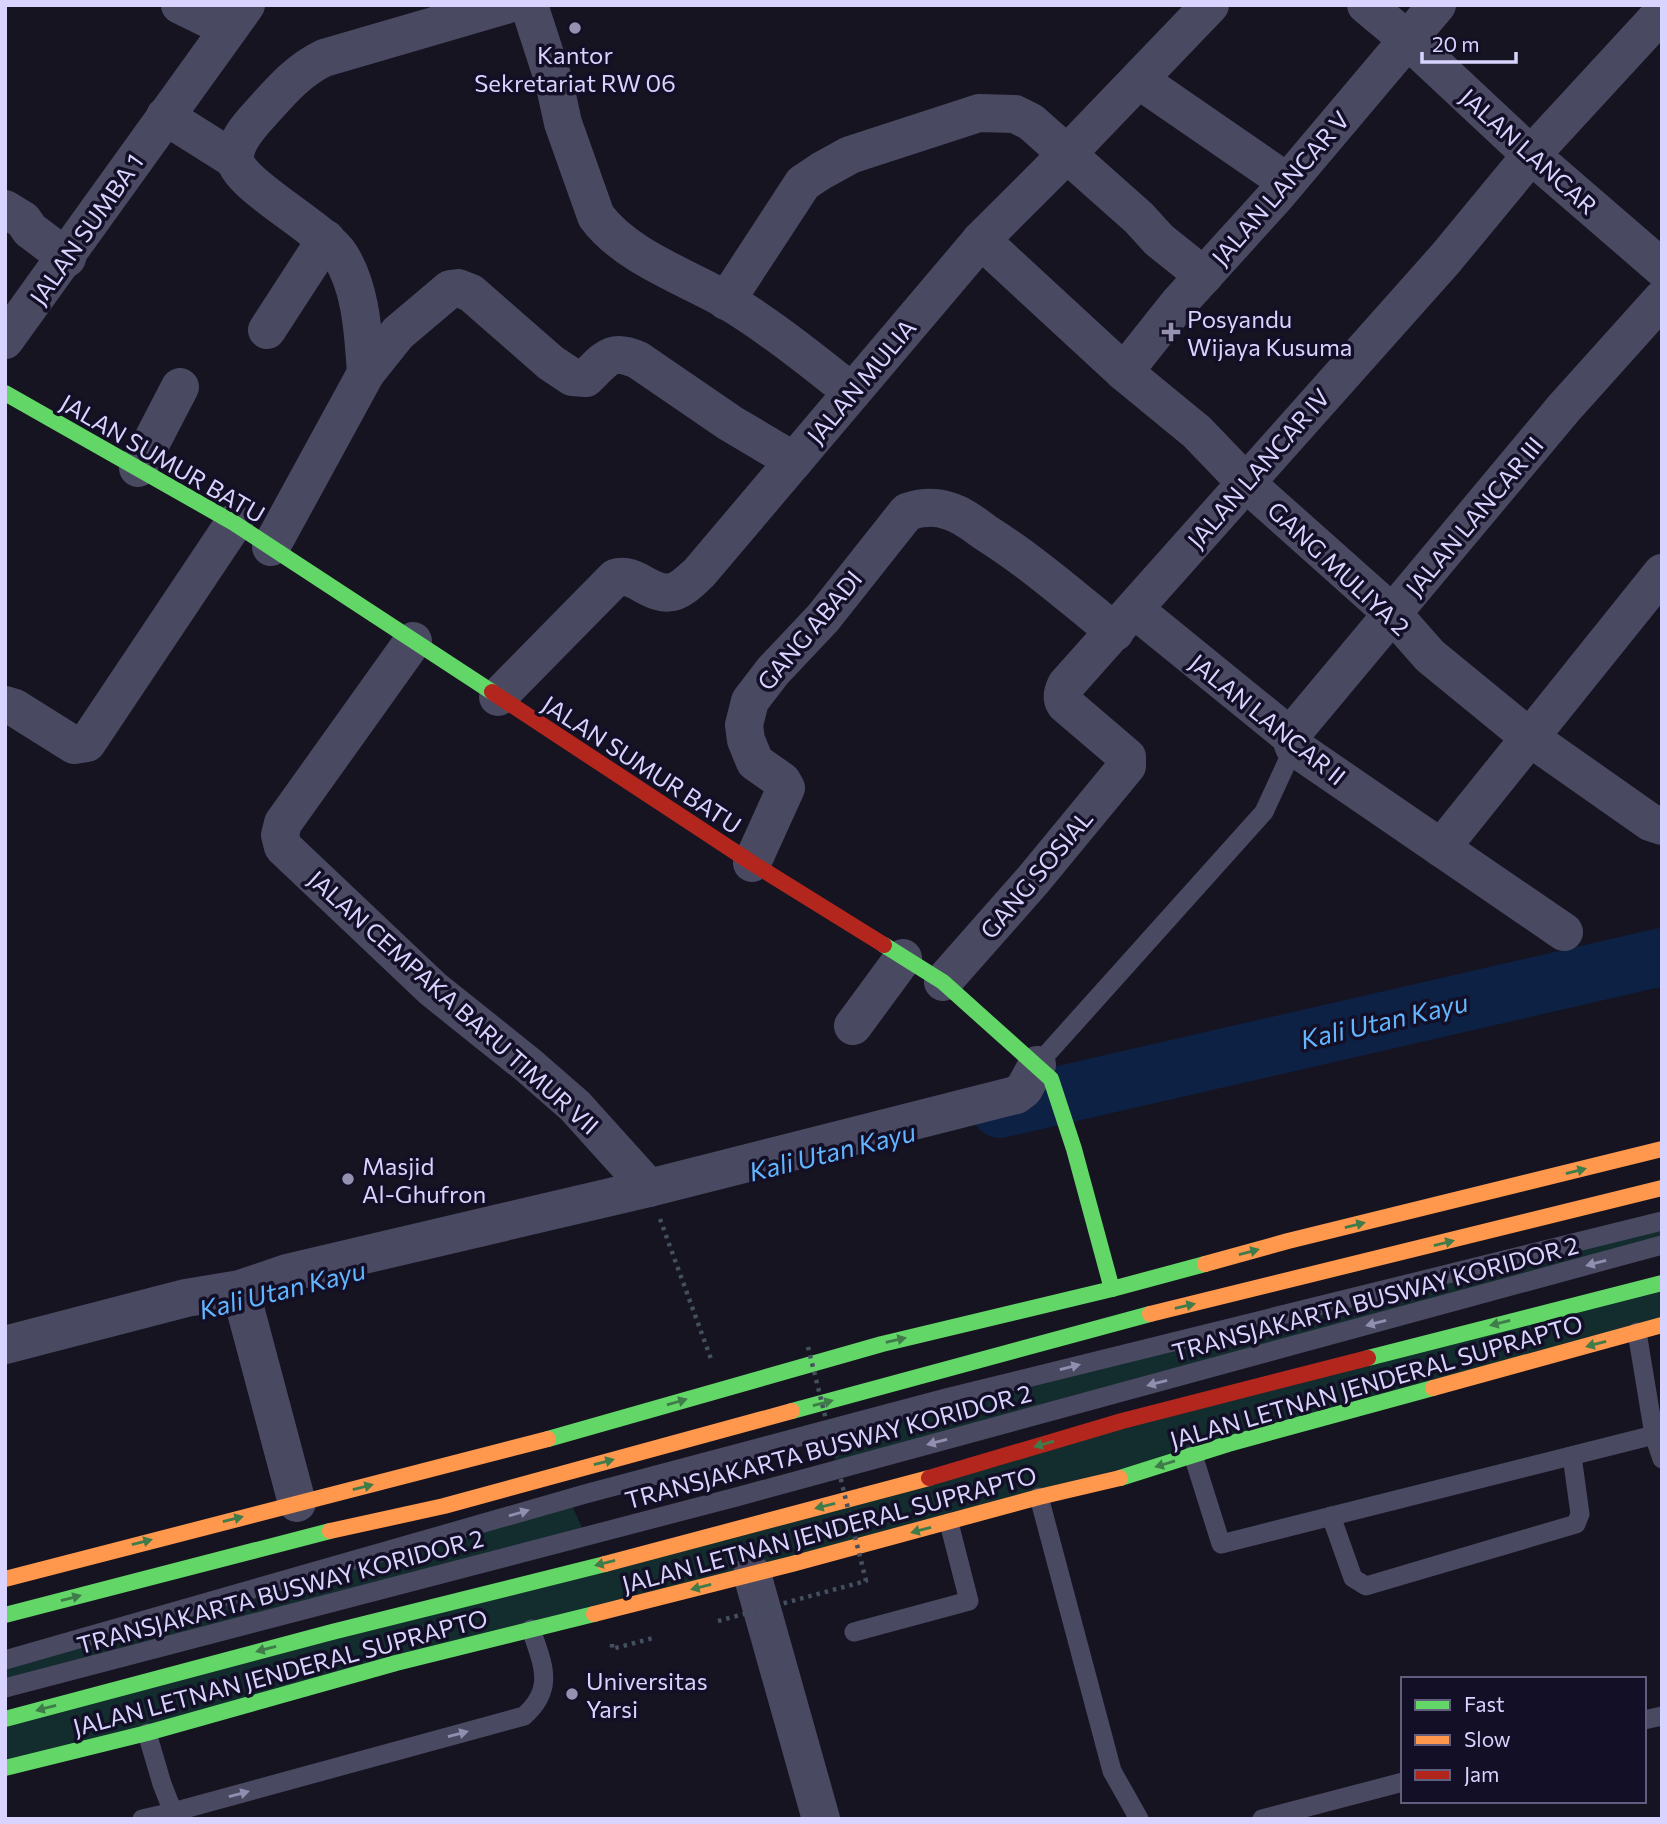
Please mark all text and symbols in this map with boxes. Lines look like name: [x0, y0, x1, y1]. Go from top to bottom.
marker: Kantor Sekretariat RW 06: [567, 20, 583, 36]
scale bar: [1422, 21, 1516, 65]
text: 20 m: [1432, 31, 1480, 56]
place label: Kantor Sekretariat RW 06: [474, 40, 676, 97]
street label: JALAN LANCAR: [1455, 82, 1603, 220]
street label: JALAN LANCAR V: [1205, 105, 1355, 271]
street label: JALAN SUMBA 1: [23, 148, 149, 310]
place label: Posyandu Wijaya Kusuma: [1187, 304, 1352, 361]
street label: JALAN MULIA: [800, 313, 922, 449]
marker: Posyandu Wijaya Kusuma: [1161, 322, 1181, 342]
street label: JALAN LANCAR IV: [1181, 382, 1335, 554]
street label: JALAN SUMUR BATU: [55, 388, 271, 528]
street label: JALAN LANCAR III: [1399, 431, 1549, 601]
street label: GANG MULIYA 2: [1262, 495, 1416, 641]
street label: GANG ABADI: [751, 564, 867, 696]
street label: JALAN LANCAR II: [1184, 647, 1352, 791]
street label: JALAN SUMUR BATU: [537, 689, 747, 839]
street label: GANG SOSIAL: [974, 804, 1098, 944]
street label: JALAN CEMPAKA BARU TIMUR VII: [303, 864, 605, 1140]
water label: Kali Utan Kayu: [1297, 986, 1471, 1054]
water label: Kali Utan Kayu: [745, 1115, 919, 1187]
place label: Masjid Al-Ghufron: [362, 1151, 486, 1208]
one-way arrow: [1565, 1165, 1587, 1176]
marker: Masjid Al-Ghufron: [340, 1171, 356, 1187]
one-way arrow: [1344, 1219, 1366, 1230]
street label: TRANSJAKARTA BUSWAY KORIDOR 2: [1169, 1230, 1581, 1366]
one-way arrow: [1433, 1237, 1455, 1248]
one-way arrow: [1238, 1246, 1260, 1257]
water label: Kali Utan Kayu: [195, 1253, 369, 1325]
one-way arrow: [1585, 1258, 1607, 1269]
one-way arrow: [1174, 1300, 1196, 1311]
street label: JALAN LETNAN JENDERAL SUPRAPTO: [1166, 1308, 1586, 1454]
one-way arrow: [1365, 1318, 1387, 1329]
one-way arrow: [1489, 1318, 1511, 1329]
one-way arrow: [885, 1334, 907, 1345]
one-way arrow: [1585, 1339, 1606, 1349]
one-way arrow: [1059, 1361, 1081, 1372]
street label: TRANSJAKARTA BUSWAY KORIDOR 2: [622, 1378, 1034, 1514]
one-way arrow: [1146, 1378, 1167, 1388]
one-way arrow: [667, 1396, 688, 1406]
one-way arrow: [813, 1397, 834, 1407]
one-way arrow: [926, 1438, 947, 1448]
one-way arrow: [1033, 1440, 1054, 1450]
one-way arrow: [593, 1456, 615, 1467]
one-way arrow: [1154, 1459, 1175, 1470]
street label: JALAN LETNAN JENDERAL SUPRAPTO: [619, 1460, 1039, 1598]
one-way arrow: [352, 1481, 374, 1492]
one-way arrow: [814, 1501, 836, 1512]
one-way arrow: [508, 1508, 529, 1518]
one-way arrow: [222, 1513, 244, 1524]
street label: TRANSJAKARTA BUSWAY KORIDOR 2: [74, 1523, 486, 1659]
one-way arrow: [910, 1525, 932, 1536]
one-way arrow: [131, 1536, 153, 1547]
one-way arrow: [594, 1558, 616, 1569]
one-way arrow: [690, 1582, 712, 1593]
one-way arrow: [61, 1592, 82, 1602]
street label: JALAN LETNAN JENDERAL SUPRAPTO: [70, 1603, 490, 1741]
one-way arrow: [255, 1644, 277, 1655]
place label: Universitas Yarsi: [586, 1666, 708, 1723]
legend: [1401, 1677, 1646, 1803]
marker: Universitas Yarsi: [564, 1686, 580, 1702]
text: Fast: [1464, 1691, 1505, 1716]
one-way arrow: [35, 1704, 56, 1714]
text: Slow: [1464, 1726, 1511, 1751]
one-way arrow: [448, 1728, 470, 1739]
text: Jam: [1464, 1761, 1499, 1786]
one-way arrow: [228, 1788, 250, 1799]

